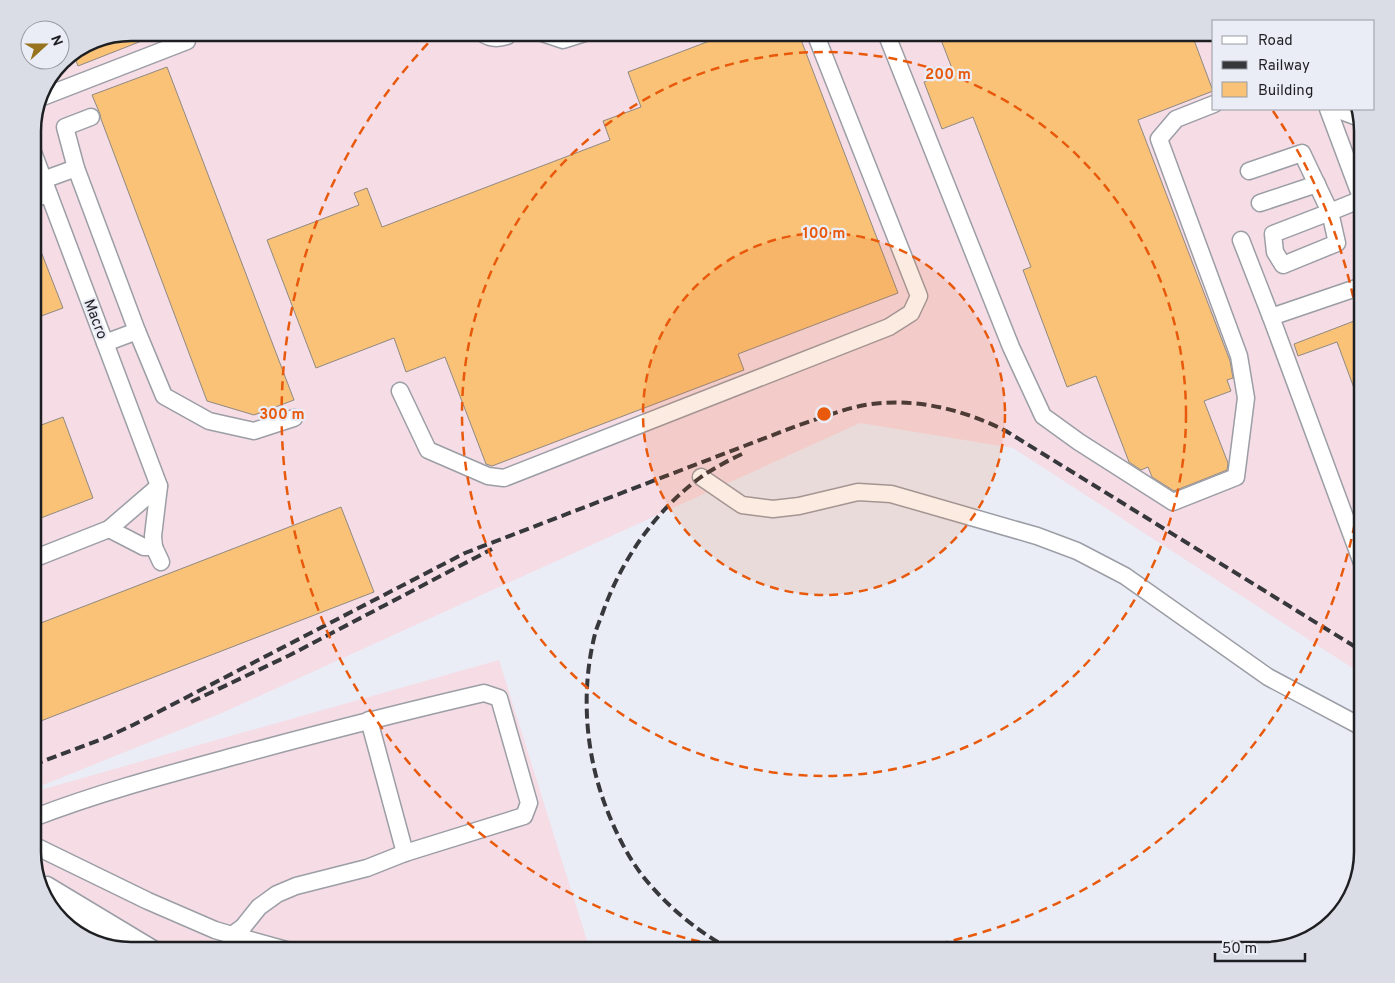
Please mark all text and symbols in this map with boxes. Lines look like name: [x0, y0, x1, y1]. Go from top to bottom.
north arrow: [20, 20, 70, 70]
legend: [1212, 20, 1375, 110]
text: Road: [1258, 32, 1293, 51]
text: N: [46, 33, 65, 49]
text: Railway: [1258, 57, 1310, 76]
text: 200 m: [925, 66, 971, 85]
text: Building: [1258, 82, 1313, 101]
text: 100 m: [803, 225, 845, 244]
street label: Macro: [78, 297, 111, 342]
centre of rings: [815, 405, 833, 423]
text: 300 m: [259, 406, 305, 425]
scale bar: [1215, 930, 1305, 962]
text: 50 m: [1222, 940, 1257, 959]

